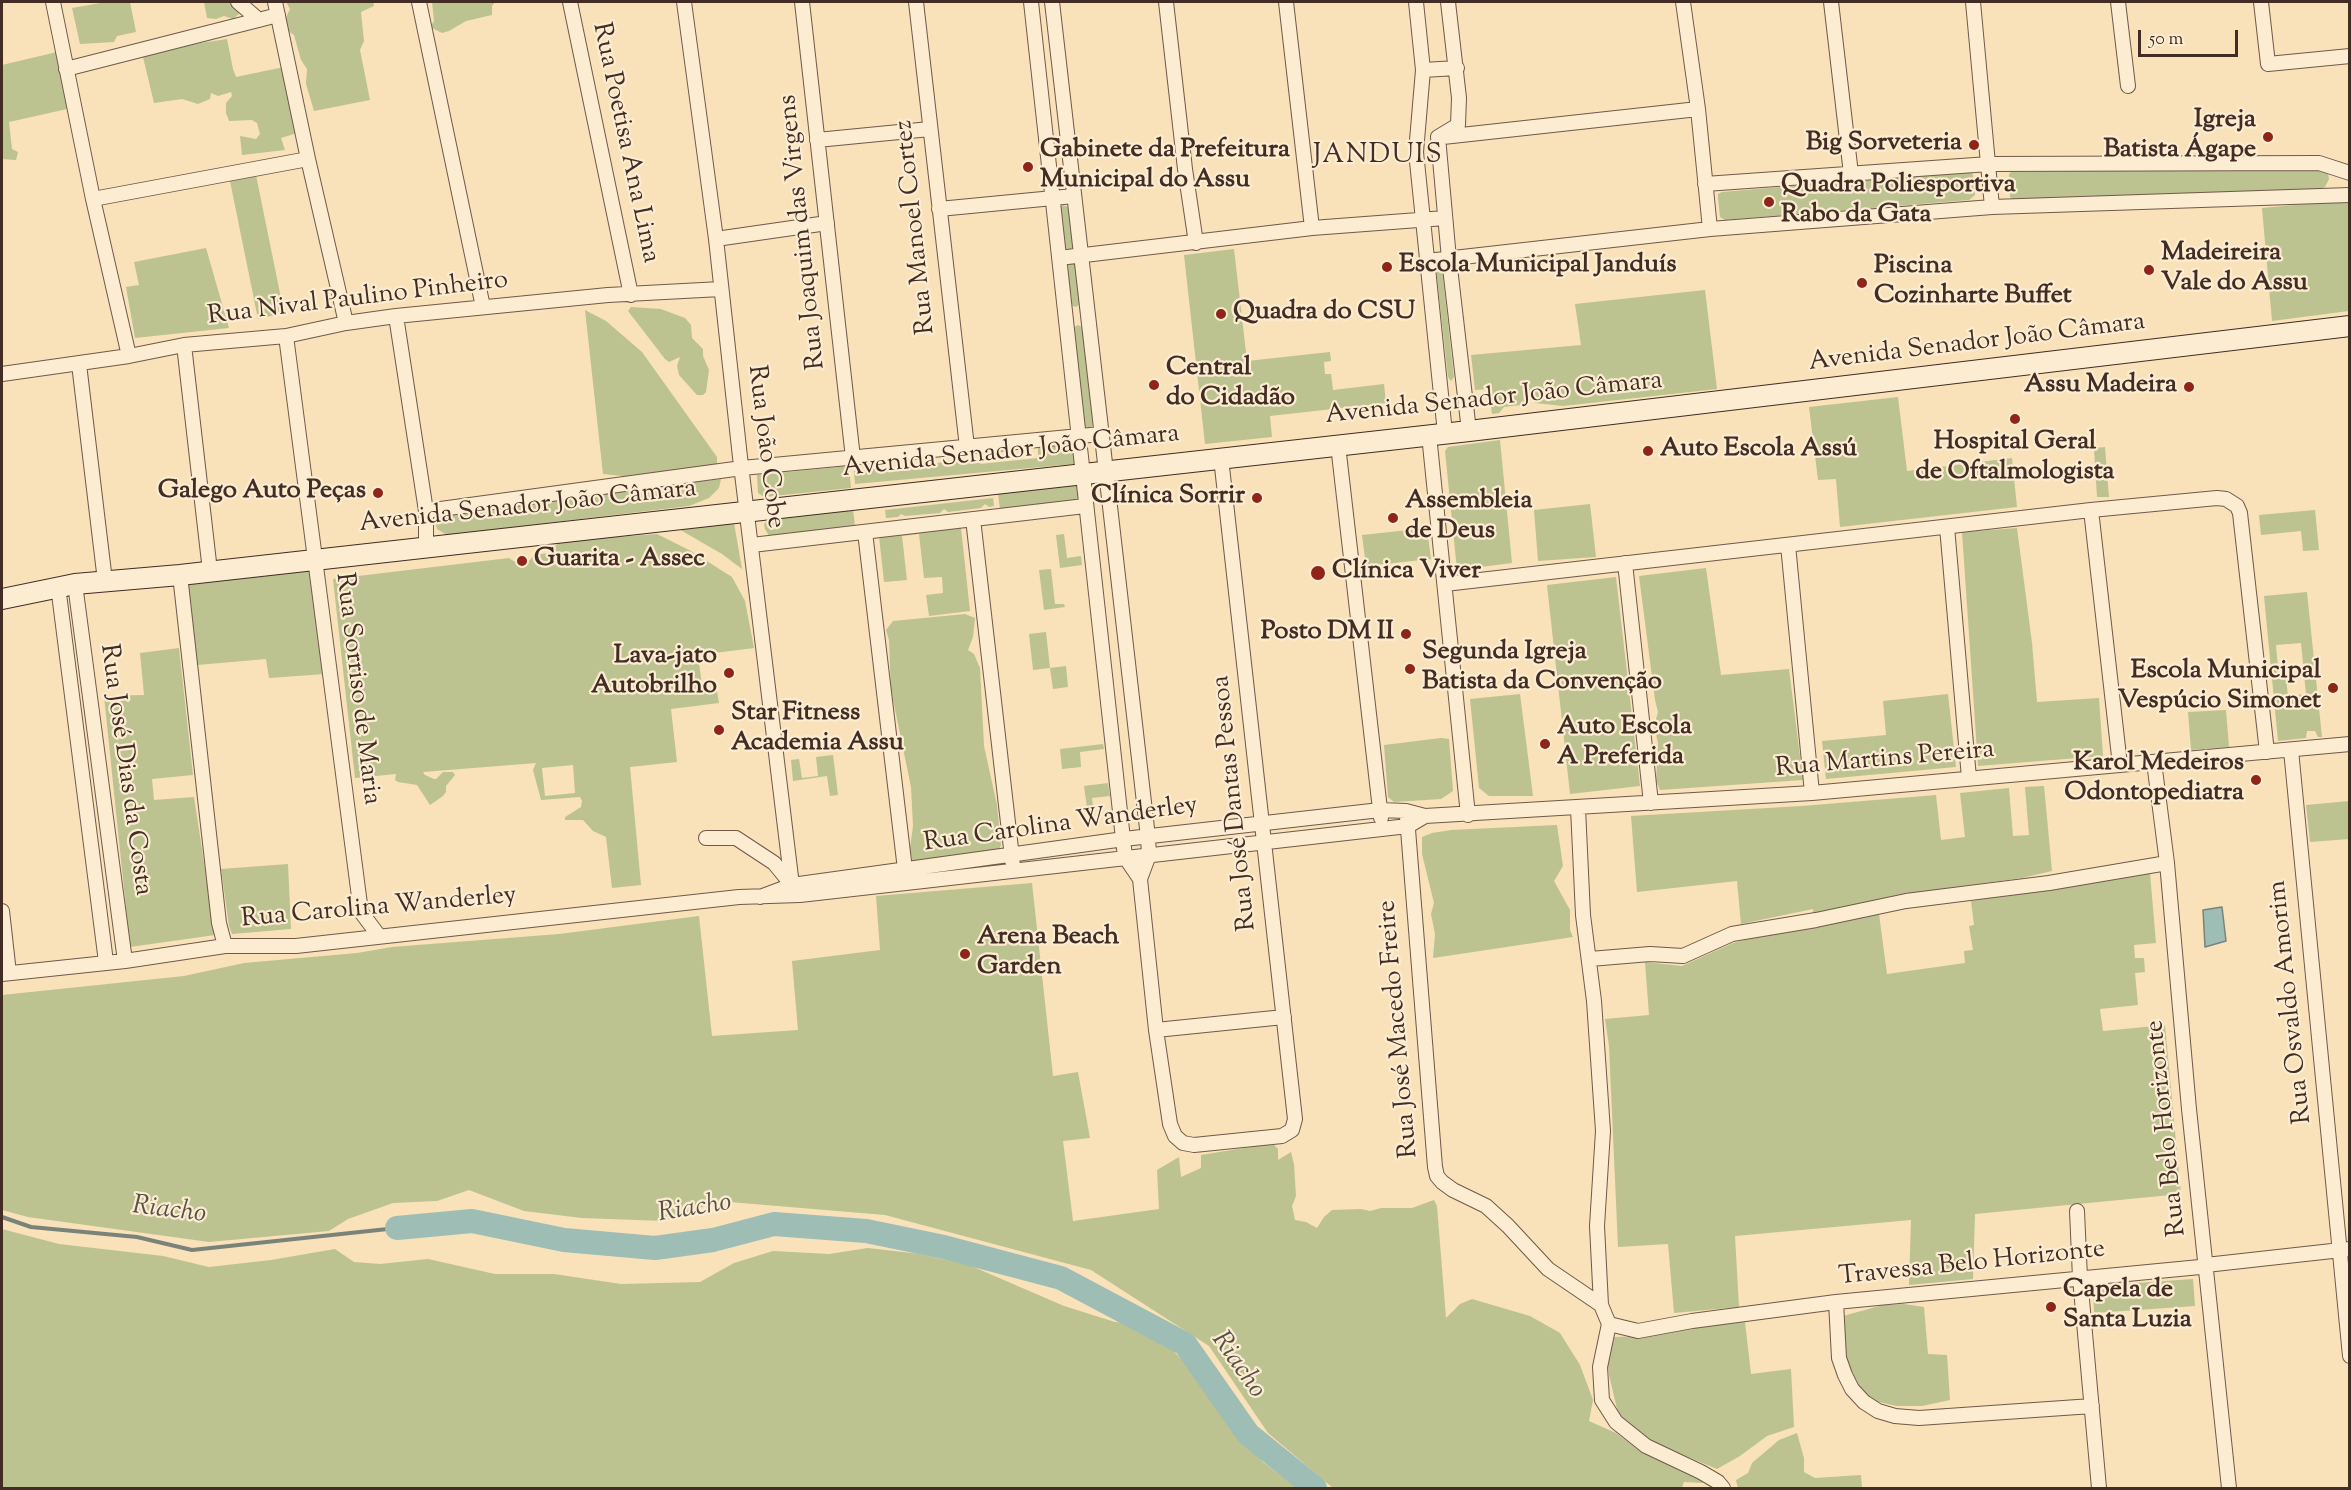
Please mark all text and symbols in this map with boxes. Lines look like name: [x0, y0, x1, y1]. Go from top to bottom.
scale bar: [2141, 18, 2242, 56]
street label: Rua Poetisa Ana Lima: [583, 20, 665, 266]
text: 50 m: [2149, 27, 2183, 53]
street label: Rua Joaquim das Virgens: [774, 93, 834, 371]
place label: Igreja Batista Ágape: [2103, 106, 2256, 168]
street label: Rua Manoel Cortez: [890, 118, 944, 336]
place label: Big Sorveteria: [1806, 129, 1962, 161]
marker: Igreja Batista Ágape: [2261, 130, 2275, 144]
place label: Gabinete da Prefeitura Municipal do Assu: [1040, 136, 1290, 198]
marker: Big Sorveteria: [1967, 138, 1981, 152]
district label: JANDUIS: [1313, 141, 1443, 173]
marker: Gabinete da Prefeitura Municipal do Assu: [1021, 160, 1035, 174]
place label: Quadra Poliesportiva Rabo da Gata: [1781, 171, 2016, 232]
marker: Quadra Poliesportiva Rabo da Gata: [1762, 195, 1776, 209]
place label: Madeireira Vale do Assu: [2161, 239, 2308, 300]
place label: Escola Municipal Janduís: [1399, 251, 1676, 283]
place label: Piscina Cozinharte Buffet: [1874, 252, 2072, 314]
marker: Escola Municipal Janduís: [1380, 260, 1394, 274]
marker: Madeireira Vale do Assu: [2142, 263, 2156, 277]
street label: Rua Nival Paulino Pinheiro: [206, 266, 510, 334]
marker: Piscina Cozinharte Buffet: [1855, 276, 1869, 290]
place label: Quadra do CSU: [1233, 298, 1415, 330]
marker: Quadra do CSU: [1214, 307, 1228, 321]
street label: Avenida Senador João Câmara: [1807, 308, 2147, 380]
place label: Central do Cidadão: [1166, 354, 1295, 416]
street label: Rua João Cobe: [739, 364, 789, 530]
street label: Avenida Senador João Câmara: [1324, 367, 1664, 433]
place label: Assu Madeira: [2024, 371, 2177, 403]
marker: Central do Cidadão: [1147, 378, 1161, 392]
marker: Assu Madeira: [2182, 380, 2196, 394]
marker: Hospital Geral de Oftalmologista: [2008, 412, 2022, 426]
street label: Avenida Senador João Câmara: [841, 420, 1181, 486]
place label: Hospital Geral de Oftalmologista: [1915, 428, 2115, 490]
place label: Auto Escola Assú: [1660, 435, 1857, 467]
marker: Auto Escola Assú: [1641, 444, 1655, 458]
street label: Avenida Senador João Câmara: [358, 475, 698, 541]
place label: Galego Auto Peças: [158, 477, 366, 509]
place label: Clínica Sorrir: [1091, 482, 1245, 514]
marker: Galego Auto Peças: [371, 486, 385, 500]
place label: Assembleia de Deus: [1405, 487, 1532, 548]
marker: Clínica Sorrir: [1250, 491, 1264, 505]
marker: Assembleia de Deus: [1386, 511, 1400, 525]
place label: Guarita - Assec: [534, 545, 705, 577]
marker: Guarita - Assec: [515, 554, 529, 568]
place label: Clínica Viver: [1332, 557, 1481, 589]
marker: Clínica Viver: [1309, 564, 1327, 582]
street label: Rua Sorriso de Maria: [326, 571, 386, 807]
place label: Posto DM II: [1261, 618, 1394, 650]
marker: Posto DM II: [1399, 627, 1413, 641]
place label: Segunda Igreja Batista da Convenção: [1422, 638, 1662, 700]
street label: Rua José Dias da Costa: [91, 642, 157, 898]
place label: Lava-jato Autobrilho: [591, 642, 717, 704]
place label: Escola Municipal Vespúcio Simonet: [2118, 657, 2321, 718]
marker: Segunda Igreja Batista da Convenção: [1403, 662, 1417, 676]
marker: Lava-jato Autobrilho: [722, 666, 736, 680]
street label: Rua José Dantas Pessoa: [1207, 674, 1265, 932]
marker: Escola Municipal Vespúcio Simonet: [2326, 681, 2340, 695]
place label: Star Fitness Academia Assu: [731, 699, 904, 760]
place label: Auto Escola A Preferida: [1557, 713, 1692, 774]
marker: Star Fitness Academia Assu: [712, 723, 726, 737]
street label: Rua Martins Pereira: [1774, 736, 1996, 786]
marker: Auto Escola A Preferida: [1538, 737, 1552, 751]
place label: Karol Medeiros Odontopediatra: [2064, 749, 2244, 810]
marker: Karol Medeiros Odontopediatra: [2249, 773, 2263, 787]
street label: Rua Carolina Wanderley: [922, 791, 1200, 861]
street label: Rua Osvaldo Amorim: [2264, 879, 2320, 1125]
street label: Rua Carolina Wanderley: [240, 881, 518, 937]
street label: Rua José Macedo Freire: [1373, 899, 1427, 1159]
place label: Arena Beach Garden: [977, 923, 1119, 984]
marker: Arena Beach Garden: [958, 947, 972, 961]
street label: Rua Belo Horizonte: [2141, 1018, 2195, 1238]
water label: Riacho: [656, 1188, 734, 1232]
water label: Riacho: [130, 1191, 208, 1233]
street label: Travessa Belo Horizonte: [1837, 1236, 2107, 1294]
place label: Capela de Santa Luzia: [2063, 1276, 2192, 1338]
marker: Capela de Santa Luzia: [2044, 1300, 2058, 1314]
water label: Riacho: [1203, 1326, 1271, 1406]

